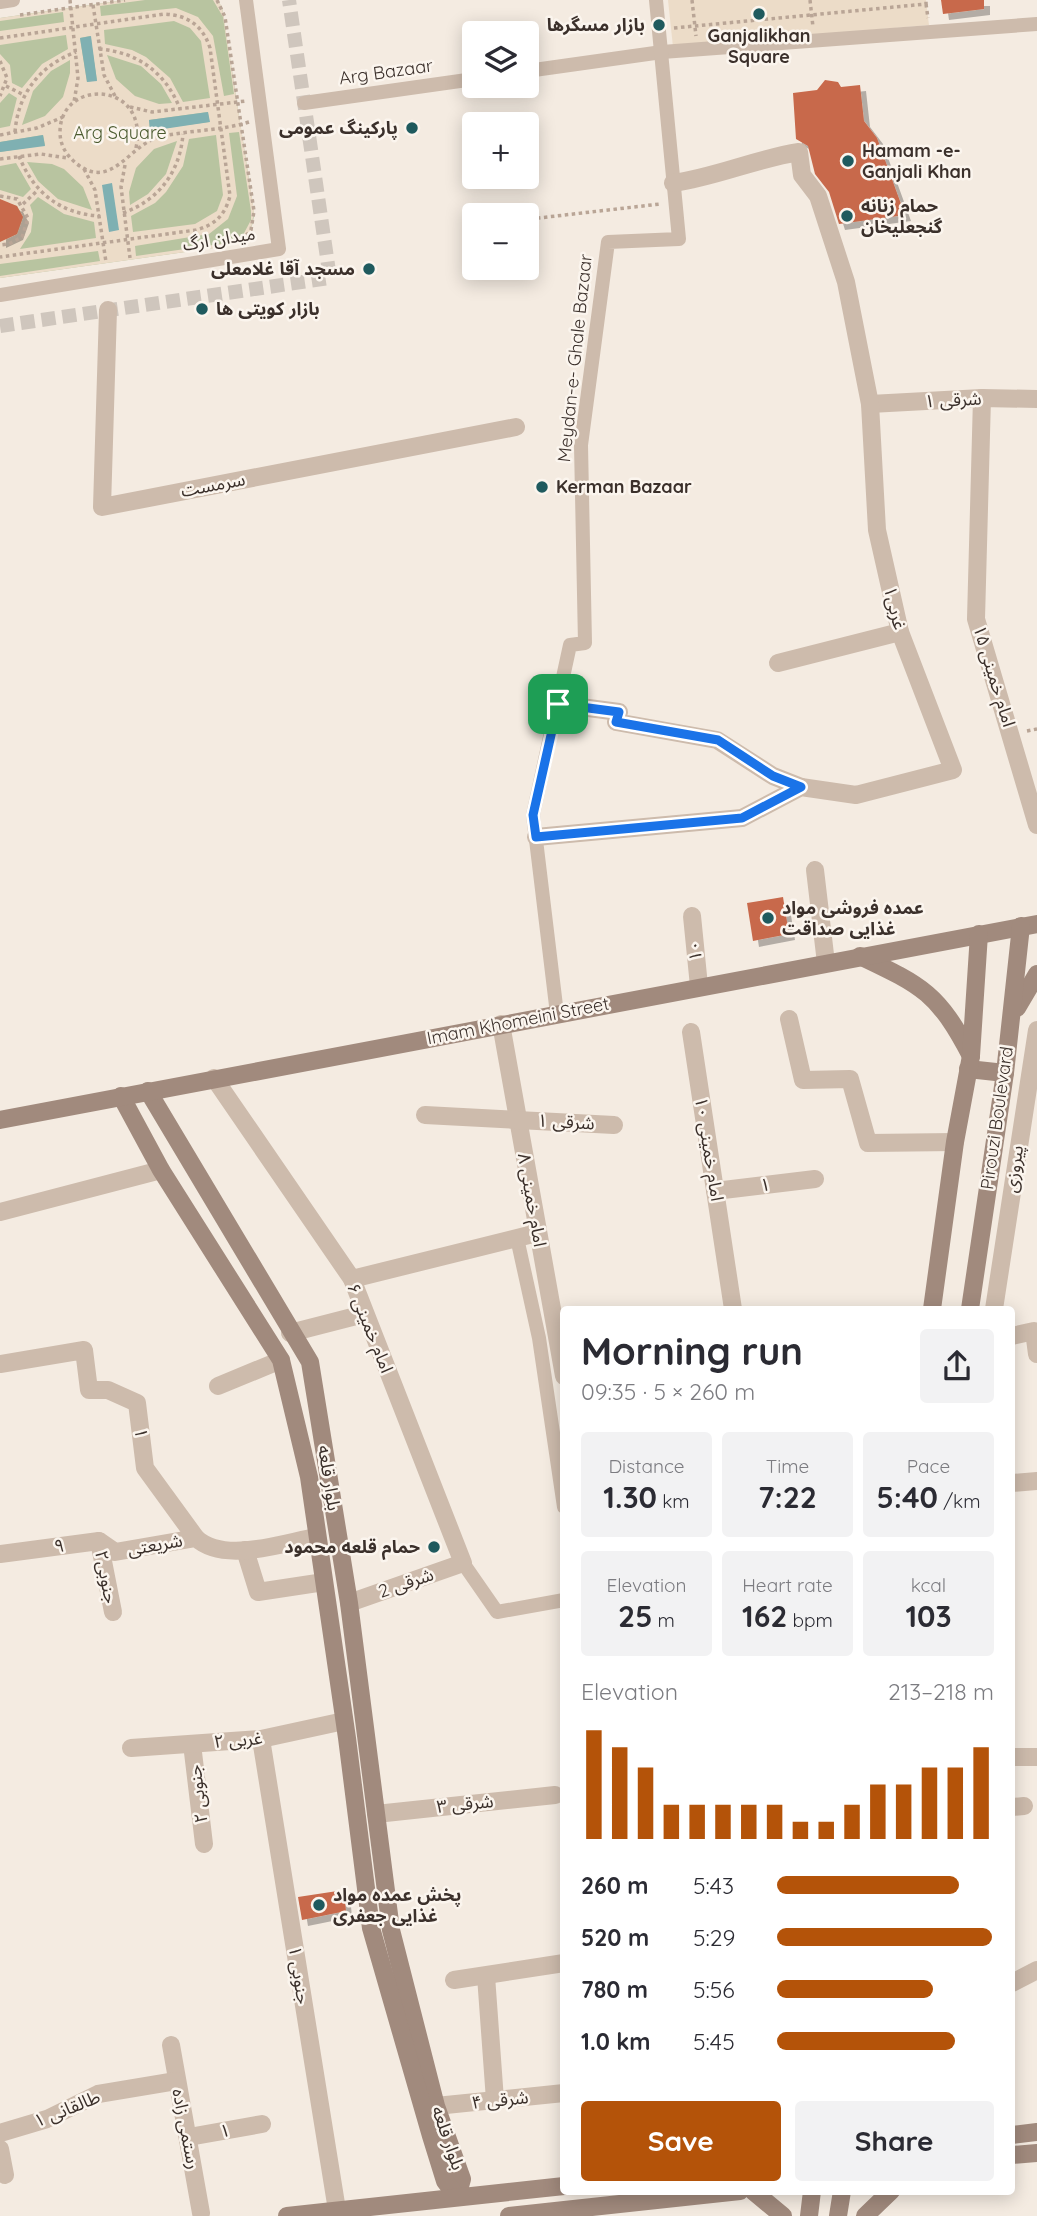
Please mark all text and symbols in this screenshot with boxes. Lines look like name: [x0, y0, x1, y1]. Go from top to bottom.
marker: Ganjalikhan Square: [751, 6, 767, 22]
place label: بازار مسگرها: [547, 13, 645, 36]
marker: بازار مسگرها: [651, 17, 667, 33]
map controls: [462, 21, 539, 280]
button: layers: [462, 21, 539, 98]
place label: Ganjalikhan Square: [708, 24, 810, 68]
street label: Arg Bazaar: [337, 54, 434, 89]
button: +: [462, 112, 539, 189]
place label: پارکینگ عمومی: [279, 116, 398, 140]
marker: پارکینگ عمومی: [404, 120, 420, 136]
park label: Arg Square: [73, 121, 167, 144]
place label: Hamam -e- Ganjali Khan: [862, 139, 972, 183]
marker: Hamam -e- Ganjali Khan: [840, 153, 856, 169]
place label: حمام زنانه گنجعلیخان: [861, 194, 943, 238]
button: −: [462, 203, 539, 280]
marker: حمام زنانه گنجعلیخان: [839, 208, 855, 224]
street label: میدان ارگ: [181, 221, 257, 256]
street label: Meydan-e- Ghale Bazaar: [552, 253, 597, 463]
place label: مسجد آقا غلامعلی: [211, 257, 355, 280]
marker: مسجد آقا غلامعلی: [361, 261, 377, 277]
place label: بازار کویتی ها: [216, 297, 320, 320]
marker: بازار کویتی ها: [194, 301, 210, 317]
street label: ۱ شرقی: [924, 387, 982, 412]
street label: سرمست: [179, 467, 247, 502]
place label: Kerman Bazaar: [556, 475, 692, 498]
marker: Kerman Bazaar: [534, 479, 550, 495]
street label: غربی۱: [879, 584, 912, 632]
street label: امام خمینی ۱۵: [965, 622, 1021, 730]
pin: [528, 674, 588, 734]
icon: arrive: [539, 685, 577, 723]
place label: عمده فروشی مواد غذایی صداقت: [782, 896, 924, 940]
marker: عمده فروشی مواد غذایی صداقت: [760, 910, 776, 926]
street label: ۱۰: [682, 940, 707, 962]
street label: Imam Khomeini Street: [425, 992, 611, 1049]
street label: Pirouzi Boulevard: [975, 1045, 1018, 1191]
street label: امام خمینی ۱۰: [687, 1095, 729, 1203]
street label: ۱ شرقی: [537, 1109, 595, 1134]
street label: پیروزی: [999, 1144, 1028, 1194]
street label: امام خمینی ۸: [510, 1151, 552, 1249]
street label: ۱: [758, 1172, 771, 1197]
street label: امام خمینی ۶: [339, 1279, 399, 1377]
text: Morning run: [581, 1327, 803, 1375]
button: share: [920, 1329, 994, 1403]
text: 09:35 · 5 × 260 m: [581, 1377, 755, 1406]
street label: ۱: [129, 1426, 154, 1439]
street label: بلوار قلعه: [313, 1443, 346, 1512]
text: Distance: [608, 1454, 685, 1478]
text: Time: [766, 1454, 809, 1478]
text: Pace: [907, 1454, 950, 1478]
text: 1.30: [603, 1478, 657, 1516]
text: 7:22: [758, 1478, 817, 1516]
text: 5:40: [876, 1478, 938, 1516]
text: km: [657, 1489, 690, 1513]
text: /km: [938, 1489, 981, 1513]
street label: شریعتی: [126, 1528, 184, 1561]
street label: ۹: [52, 1533, 65, 1558]
place label: حمام قلعه محمود: [284, 1535, 420, 1560]
marker: حمام قلعه محمود: [426, 1539, 442, 1555]
street label: جنوبی۲: [90, 1548, 123, 1605]
street label: 2 شرقی: [375, 1562, 436, 1603]
text: Elevation: [606, 1573, 687, 1597]
text: Heart rate: [742, 1573, 833, 1597]
text: kcal: [911, 1573, 946, 1597]
text: 25: [618, 1597, 652, 1635]
text: 162: [742, 1597, 787, 1635]
text: 103: [905, 1597, 952, 1635]
text: m: [652, 1608, 675, 1632]
text: bpm: [787, 1608, 833, 1632]
text: Elevation: [581, 1677, 678, 1706]
text: 213–218 m: [888, 1677, 994, 1706]
street label: ۲ غربی: [213, 1726, 263, 1753]
street label: ۲ جنوبی: [183, 1764, 212, 1825]
street label: ۳ شرقی: [435, 1789, 495, 1818]
text: 260 m: [581, 1871, 649, 1900]
text: 5:43: [693, 1871, 734, 1900]
place label: پخش عمده مواد غذایی جعفری: [333, 1883, 461, 1927]
marker: پخش عمده مواد غذایی جعفری: [311, 1897, 327, 1913]
text: 520 m: [581, 1923, 649, 1952]
text: 5:29: [693, 1923, 735, 1952]
street label: ۱ جنوبی: [284, 1944, 315, 2006]
text: 780 m: [581, 1975, 648, 2004]
text: 5:56: [693, 1975, 735, 2004]
text: 1.0 km: [581, 2027, 651, 2056]
text: 5:45: [693, 2027, 735, 2056]
street label: طالقانی ۱: [30, 2085, 103, 2132]
street label: شرقی ۴: [470, 2085, 530, 2114]
street label: رستمی زاده: [167, 2087, 206, 2171]
button: Save: [581, 2101, 781, 2181]
button: Share: [795, 2101, 994, 2181]
street label: بلوار قلعه: [427, 2103, 470, 2173]
street label: ۱: [218, 2118, 232, 2143]

